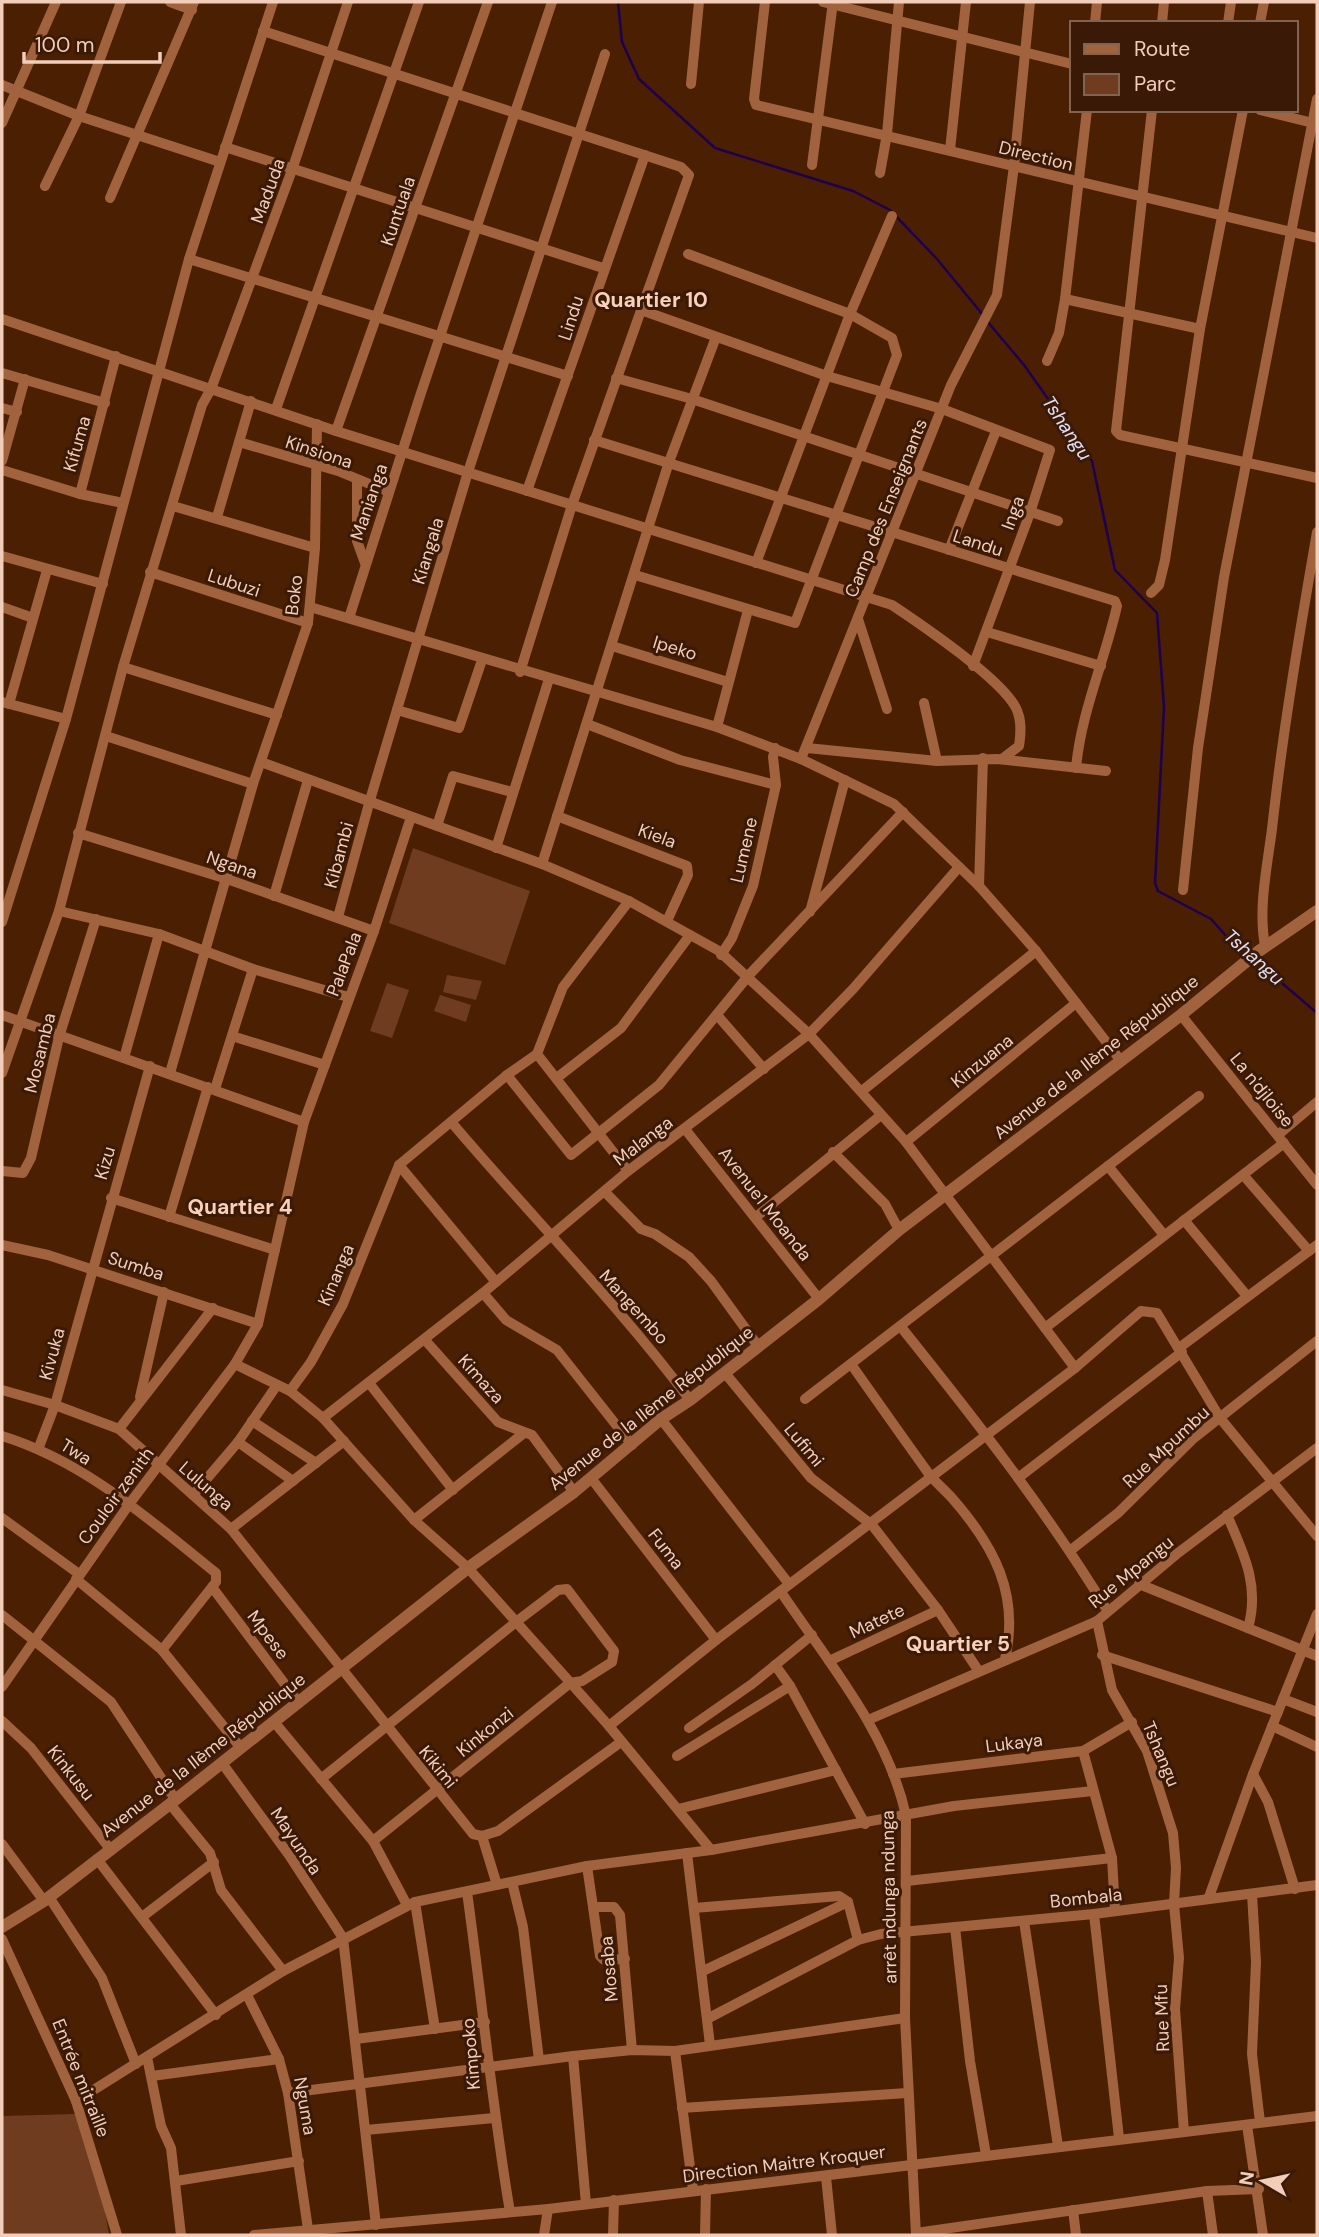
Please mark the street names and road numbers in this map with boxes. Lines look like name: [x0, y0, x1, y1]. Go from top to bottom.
street label: Direction: [996, 135, 1076, 177]
street label: Maduda: [245, 155, 291, 227]
street label: Kuntuala: [375, 173, 421, 249]
street label: Lindu: [553, 293, 589, 343]
street label: Kifuma: [58, 413, 96, 475]
street label: Camp des Enseignants: [839, 415, 933, 601]
street label: Kinsiona: [282, 430, 356, 474]
street label: Manianga: [345, 460, 393, 544]
street label: Inga: [996, 493, 1030, 533]
street label: Kiangala: [406, 515, 450, 587]
street label: Landu: [950, 524, 1006, 562]
street label: Lubuzi: [205, 563, 263, 603]
street label: Boko: [280, 573, 308, 617]
street label: Ipeko: [650, 630, 700, 666]
street label: Lumene: [725, 815, 763, 885]
street label: Kiela: [635, 818, 679, 854]
street label: Kibambi: [319, 819, 359, 891]
street label: Ngana: [203, 845, 261, 885]
street label: PalaPala: [321, 928, 367, 1000]
street label: Avenue de la IIème République: [989, 969, 1203, 1145]
street label: Mosamba: [18, 1010, 62, 1096]
street label: Kinzuana: [946, 1029, 1018, 1093]
street label: La n'djloise: [1225, 1048, 1299, 1132]
street label: Malanga: [608, 1111, 678, 1171]
street label: Avenue1 Moanda: [713, 1142, 817, 1266]
street label: Kizu: [89, 1144, 121, 1182]
street label: Kinanga: [312, 1240, 360, 1310]
street label: Sumba: [105, 1246, 167, 1286]
street label: Mangembo: [594, 1264, 674, 1350]
street label: Avenue de la IIème République: [544, 1320, 758, 1496]
street label: Kivuka: [33, 1325, 71, 1383]
street label: Kimaza: [452, 1349, 510, 1409]
street label: Rue Mpumbu: [1117, 1401, 1215, 1493]
street label: Lufimi: [779, 1418, 829, 1472]
street label: Twa: [56, 1433, 96, 1471]
street label: Couloir zenith: [73, 1442, 159, 1550]
street label: Lulunga: [174, 1456, 238, 1516]
street label: Fuma: [642, 1524, 690, 1574]
street label: Rue Mpangu: [1083, 1530, 1179, 1614]
street label: Matete: [845, 1598, 909, 1644]
street label: Mpese: [242, 1605, 294, 1665]
street label: Avenue de la IIème République: [96, 1667, 310, 1843]
street label: Kinkonzi: [451, 1702, 519, 1762]
street label: Tshangu: [1137, 1718, 1185, 1790]
street label: Lukaya: [984, 1728, 1044, 1758]
street label: Kinkusu: [42, 1740, 100, 1806]
street label: Kikimi: [413, 1741, 463, 1793]
street label: Mayunda: [265, 1803, 327, 1879]
street label: arrêt ndunga ndunga: [875, 1810, 903, 1984]
street label: Bombala: [1049, 1882, 1123, 1914]
street label: Mosaba: [594, 1935, 624, 2003]
street label: Rue Mfu: [1149, 1984, 1175, 2052]
street label: Entrée mitraille: [46, 2015, 116, 2141]
street label: Kimpoko: [456, 2017, 486, 2091]
street label: Nguma: [288, 2075, 322, 2137]
street label: Direction Maitre Kroquer: [681, 2140, 887, 2188]

